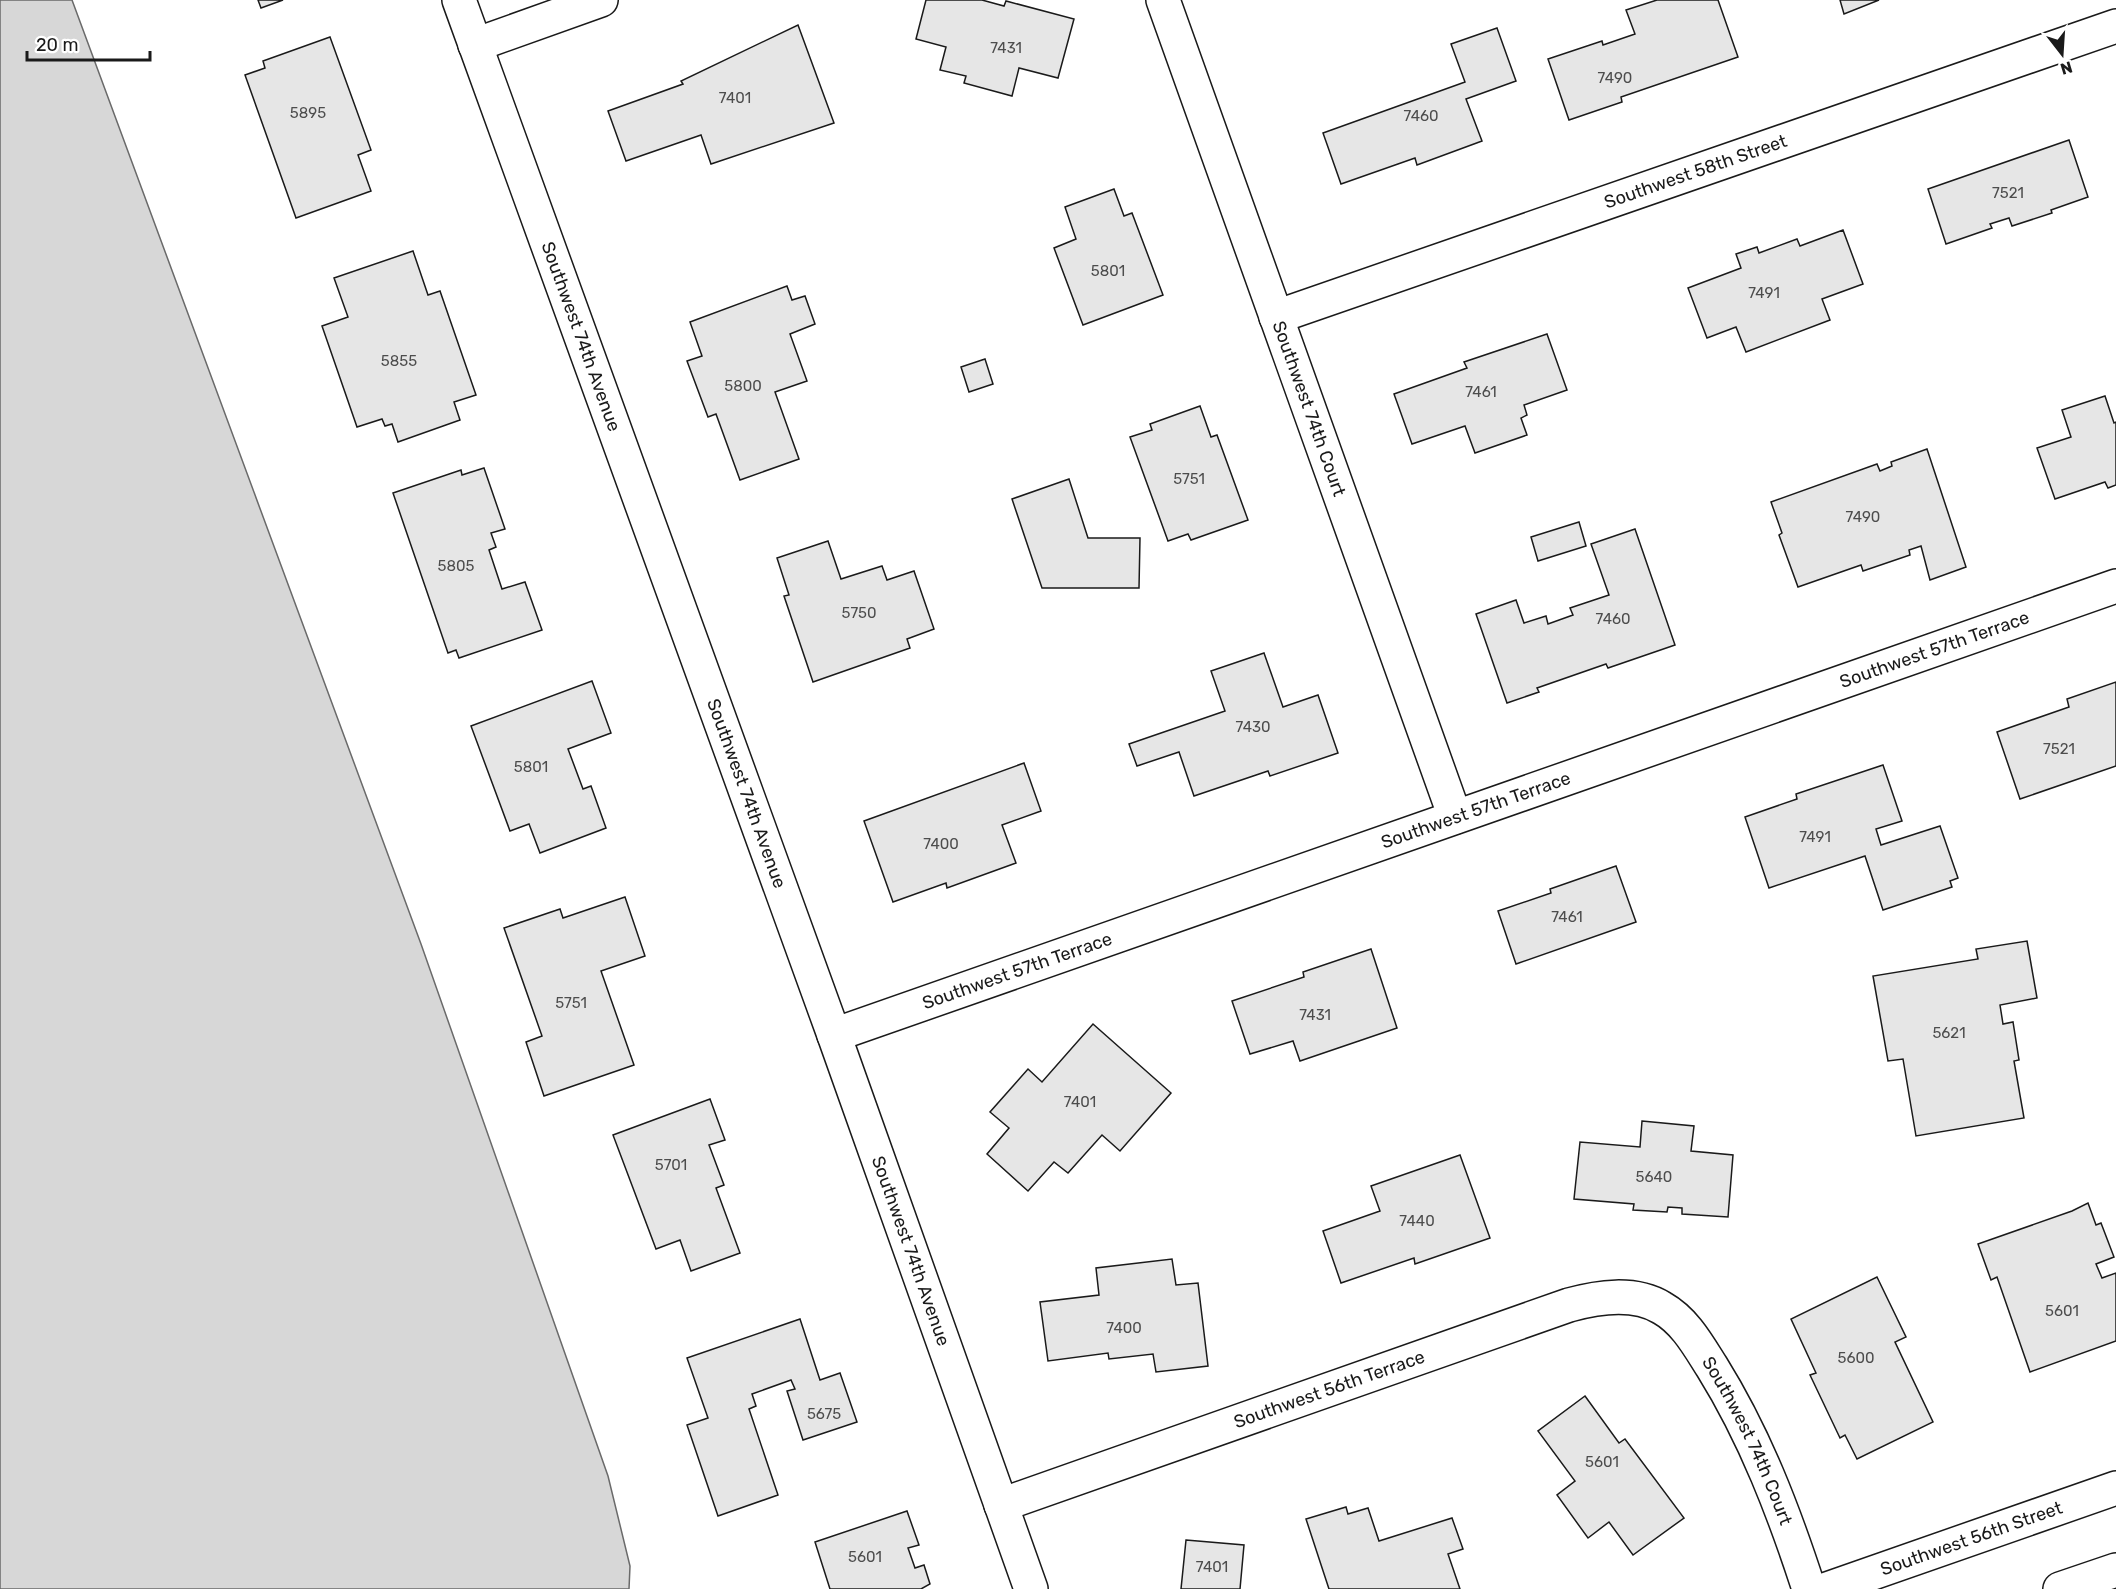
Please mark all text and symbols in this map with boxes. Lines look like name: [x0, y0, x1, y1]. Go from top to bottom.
scale bar: [27, 24, 150, 62]
north arrow: [2032, 24, 2092, 84]
text: 20 m: [36, 34, 78, 56]
house number: 7431: [990, 39, 1022, 57]
text: N: [2058, 57, 2075, 79]
house number: 7490: [1598, 69, 1632, 87]
house number: 7401: [719, 89, 751, 107]
house number: 5895: [290, 104, 326, 122]
house number: 7460: [1403, 107, 1439, 125]
street label: Southwest 58th Street: [1601, 130, 1790, 213]
house number: 7521: [1992, 184, 2024, 202]
street label: Southwest 74th Avenue: [537, 239, 625, 434]
house number: 5801: [1091, 262, 1125, 280]
house number: 7491: [1748, 284, 1780, 302]
street label: Southwest 74th Court: [1268, 318, 1350, 499]
house number: 5855: [381, 352, 417, 370]
house number: 5800: [724, 377, 762, 395]
house number: 7461: [1465, 383, 1497, 401]
house number: 5751: [1173, 470, 1205, 488]
house number: 7490: [1846, 508, 1880, 526]
house number: 5805: [438, 557, 475, 575]
house number: 5750: [841, 604, 877, 622]
street label: Southwest 57th Terrace: [1837, 606, 2032, 693]
house number: 7460: [1595, 610, 1631, 628]
street label: Southwest 74th Avenue: [702, 696, 791, 891]
house number: 7430: [1235, 718, 1271, 736]
house number: 7521: [2043, 740, 2075, 758]
house number: 5801: [514, 758, 548, 776]
street label: Southwest 57th Terrace: [1378, 767, 1574, 854]
house number: 7491: [1799, 828, 1831, 846]
house number: 7400: [923, 835, 959, 853]
house number: 7461: [1551, 908, 1583, 926]
street label: Southwest 57th Terrace: [919, 928, 1115, 1014]
house number: 5751: [555, 994, 587, 1012]
house number: 7431: [1299, 1006, 1331, 1024]
house number: 5621: [1932, 1024, 1966, 1042]
house number: 7401: [1064, 1093, 1096, 1111]
street label: Southwest 74th Avenue: [867, 1153, 955, 1349]
house number: 5701: [655, 1156, 687, 1174]
house number: 5640: [1636, 1168, 1672, 1186]
house number: 7440: [1399, 1212, 1435, 1230]
house number: 5601: [2045, 1302, 2079, 1320]
house number: 7400: [1106, 1319, 1142, 1337]
street label: Southwest 56th Terrace: [1231, 1346, 1428, 1433]
house number: 5600: [1837, 1349, 1875, 1367]
street label: Southwest 74th Court: [1697, 1352, 1797, 1528]
house number: 5675: [807, 1405, 841, 1423]
house number: 5601: [1585, 1453, 1619, 1471]
street label: Southwest 56th Street: [1878, 1497, 2065, 1580]
house number: 5601: [848, 1548, 882, 1566]
house number: 7401: [1196, 1558, 1228, 1576]

